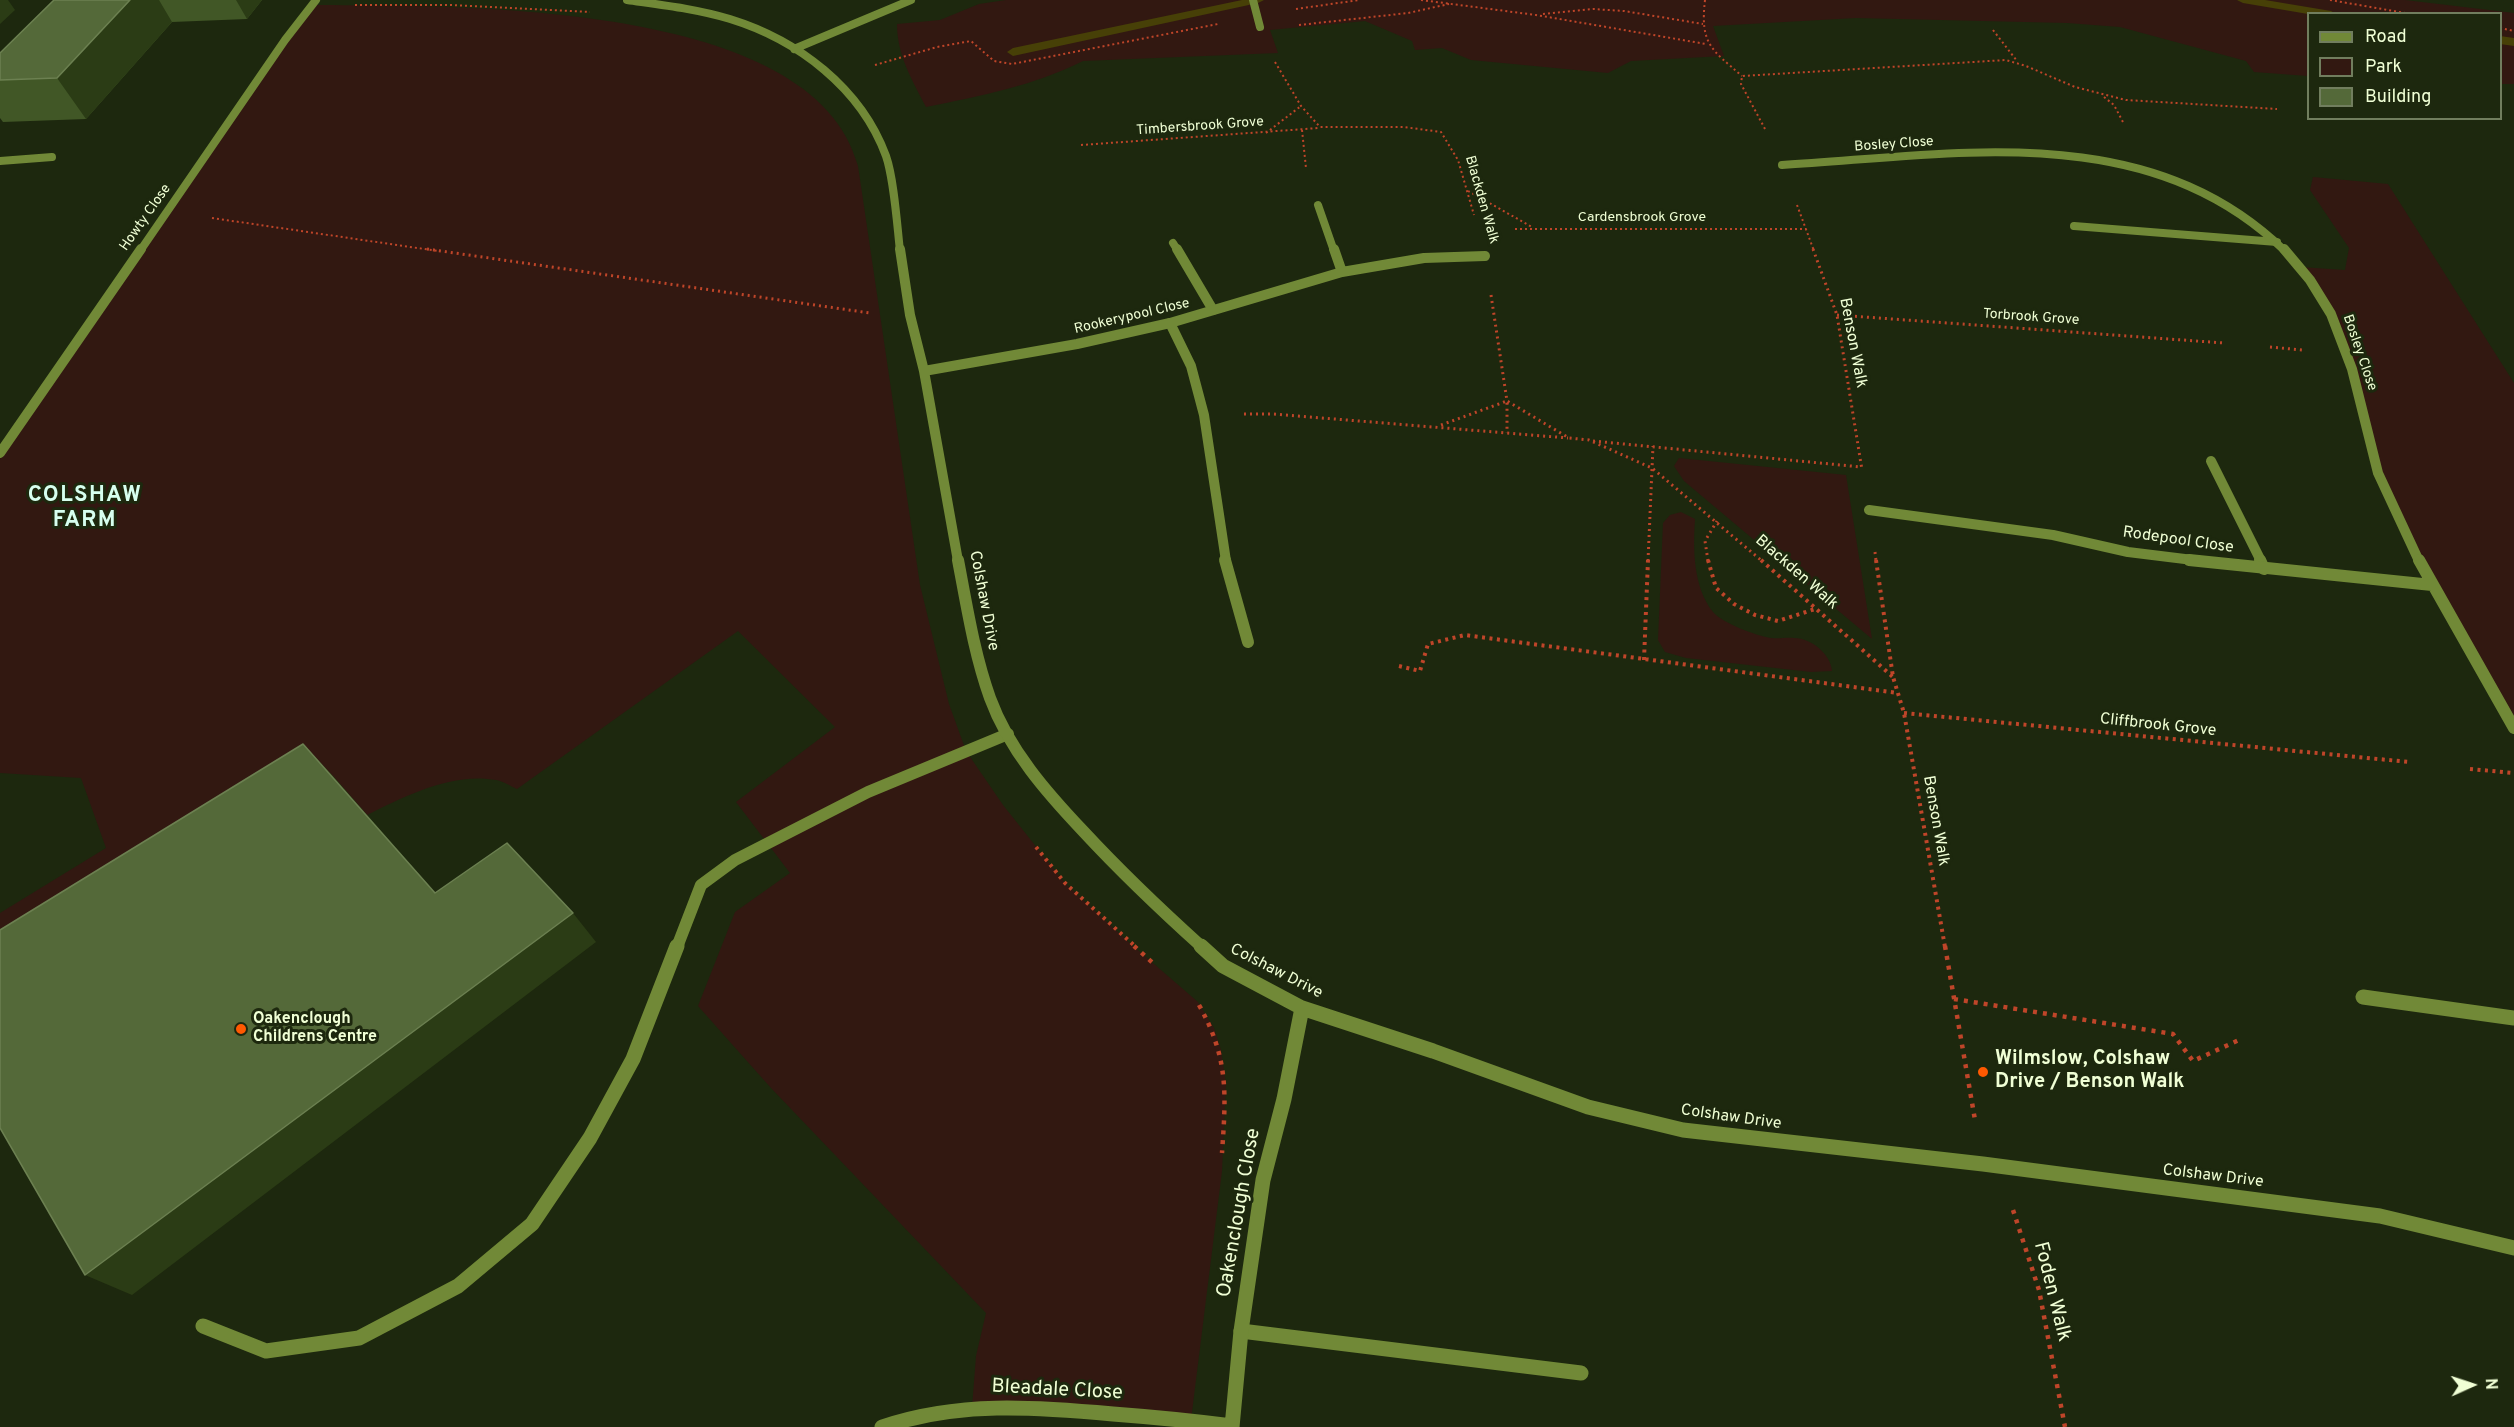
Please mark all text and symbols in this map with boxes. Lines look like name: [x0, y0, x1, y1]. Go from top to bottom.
legend: [2307, 12, 2502, 120]
text: Road: [2365, 26, 2407, 49]
text: Park: [2365, 56, 2402, 79]
text: Building: [2365, 86, 2431, 109]
street label: Timbersbrook Grove: [1136, 114, 1264, 140]
street label: Bosley Close: [1854, 134, 1934, 156]
street label: Blackden Walk: [1460, 154, 1502, 246]
street label: Howty Close: [117, 181, 175, 255]
street label: Cardensbrook Grove: [1578, 210, 1706, 226]
street label: Rookerypool Close: [1073, 296, 1191, 338]
street label: Benson Walk: [1834, 296, 1870, 390]
street label: Torbrook Grove: [1982, 306, 2080, 330]
street label: Bosley Close: [2338, 313, 2380, 393]
district label: COLSHAW FARM: [28, 484, 142, 536]
street label: Rodepool Close: [2121, 524, 2235, 558]
street label: Blackden Walk: [1750, 532, 1842, 614]
street label: Colshaw Drive: [964, 549, 1002, 653]
street label: Cliffbrook Grove: [2099, 710, 2217, 742]
street label: Benson Walk: [1918, 774, 1952, 868]
street label: Colshaw Drive: [1226, 940, 1326, 1004]
place label: Oakenclough Childrens Centre: [253, 1010, 377, 1048]
marker: Oakenclough Childrens Centre: [234, 1022, 248, 1036]
place label: Wilmslow, Colshaw Drive / Benson Walk: [1995, 1048, 2184, 1095]
marker: Wilmslow, Colshaw Drive / Benson Walk: [1976, 1065, 1990, 1079]
street label: Colshaw Drive: [1679, 1101, 1783, 1135]
street label: Oakenclough Close: [1213, 1127, 1267, 1299]
street label: Colshaw Drive: [2161, 1161, 2265, 1193]
street label: Foden Walk: [2027, 1240, 2075, 1344]
north arrow: [2442, 1355, 2502, 1415]
street label: Bleadale Close: [991, 1376, 1123, 1406]
text: N: [2480, 1378, 2500, 1390]

